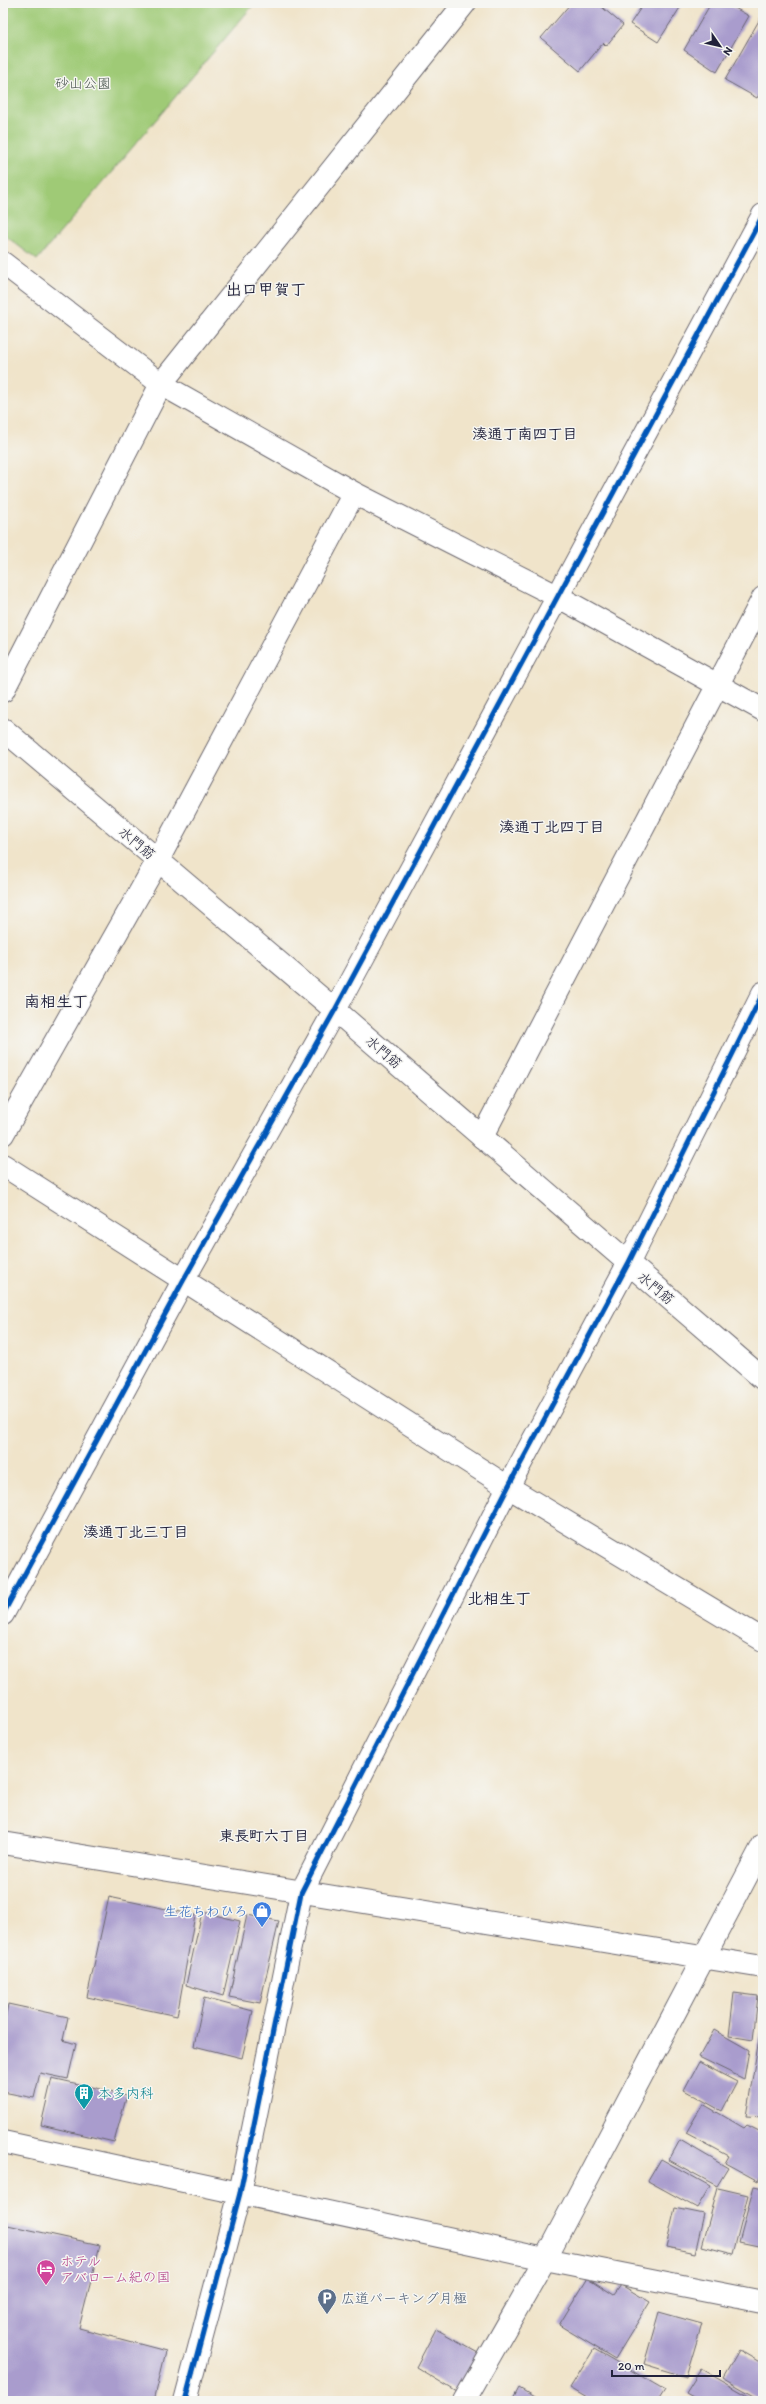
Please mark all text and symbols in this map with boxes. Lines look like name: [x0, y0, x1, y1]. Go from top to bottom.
north arrow: [700, 26, 740, 66]
text: N: [720, 45, 735, 58]
park label: 砂山公園: [55, 75, 111, 92]
district label: 出口甲賀丁: [226, 280, 306, 299]
district label: 湊通丁南四丁目: [472, 425, 578, 443]
district label: 湊通丁北四丁目: [499, 818, 605, 836]
street label: 水門筋: [115, 823, 158, 863]
district label: 南相生丁: [24, 992, 88, 1011]
street label: 水門筋: [362, 1032, 405, 1073]
street label: 水門筋: [634, 1268, 677, 1308]
district label: 湊通丁北三丁目: [83, 1523, 189, 1541]
district label: 北相生丁: [467, 1589, 531, 1608]
district label: 東長町六丁目: [219, 1827, 309, 1845]
shop icon: 生花ちわひろ: [251, 1900, 273, 1928]
place label: 生花ちわひろ: [164, 1903, 248, 1920]
building icon: 本多内科: [73, 2082, 95, 2110]
place label: 本多内科: [98, 2085, 154, 2102]
place label: ホテル アバローム紀の国: [60, 2253, 171, 2286]
hotel icon: ホテル アバローム紀の国: [35, 2258, 57, 2286]
parking icon: 広道パーキング月極: [316, 2287, 338, 2315]
place label: 広道パーキング月極: [341, 2290, 467, 2307]
scale bar: [612, 2352, 720, 2378]
text: 20 m: [618, 2359, 645, 2373]

